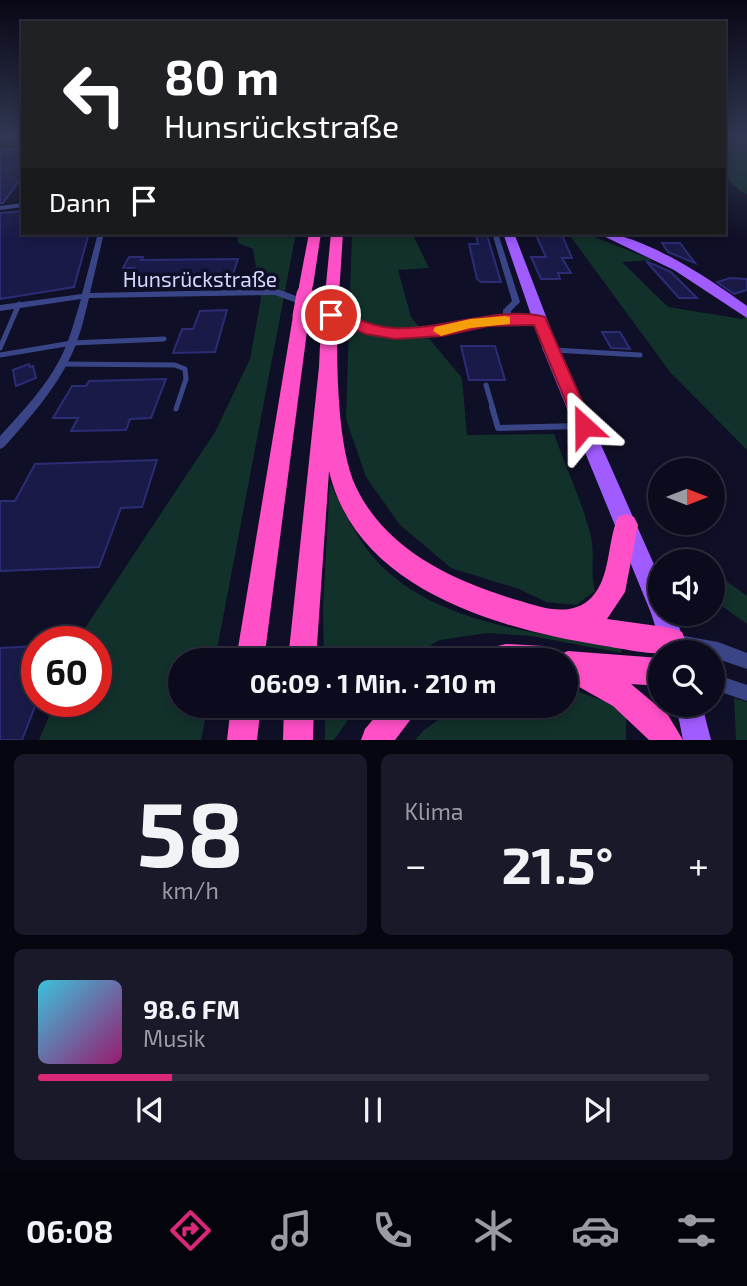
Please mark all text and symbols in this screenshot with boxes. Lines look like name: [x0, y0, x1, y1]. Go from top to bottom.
text: 80 m: [164, 46, 279, 105]
icon: left: [49, 49, 140, 140]
text: Hunsrückstraße: [164, 106, 399, 144]
icon: arrive: [125, 182, 163, 220]
text: Dann: [49, 186, 111, 217]
street label: Hunsrückstraße: [123, 266, 277, 291]
pin: [301, 285, 361, 345]
icon: arrive: [312, 296, 350, 334]
position arrow: [547, 389, 621, 463]
north arrow: [648, 458, 724, 536]
map controls: [648, 458, 725, 717]
button: sound: [648, 549, 725, 626]
speed limit sign: 60: [21, 626, 112, 717]
button: search: [648, 640, 725, 717]
text: 06:09 · 1 Min. · 210 m: [250, 667, 496, 698]
text: 58: [137, 776, 244, 885]
text: Klima: [405, 797, 463, 825]
text: 21.5°: [501, 832, 613, 894]
text: −: [405, 841, 427, 887]
text: +: [688, 841, 709, 887]
text: km/h: [162, 876, 219, 904]
text: 98.6 FM: [143, 993, 240, 1024]
text: Musik: [143, 1024, 205, 1052]
icon: previous: [131, 1091, 169, 1129]
icon: pause: [354, 1091, 392, 1129]
icon: next: [578, 1091, 616, 1129]
icon: directions: [166, 1206, 215, 1255]
icon: music: [267, 1206, 316, 1255]
icon: phone: [368, 1206, 417, 1255]
icon: climate: [469, 1206, 518, 1255]
icon: car: [571, 1206, 620, 1255]
icon: filters: [672, 1206, 721, 1255]
text: 06:08: [26, 1211, 114, 1249]

